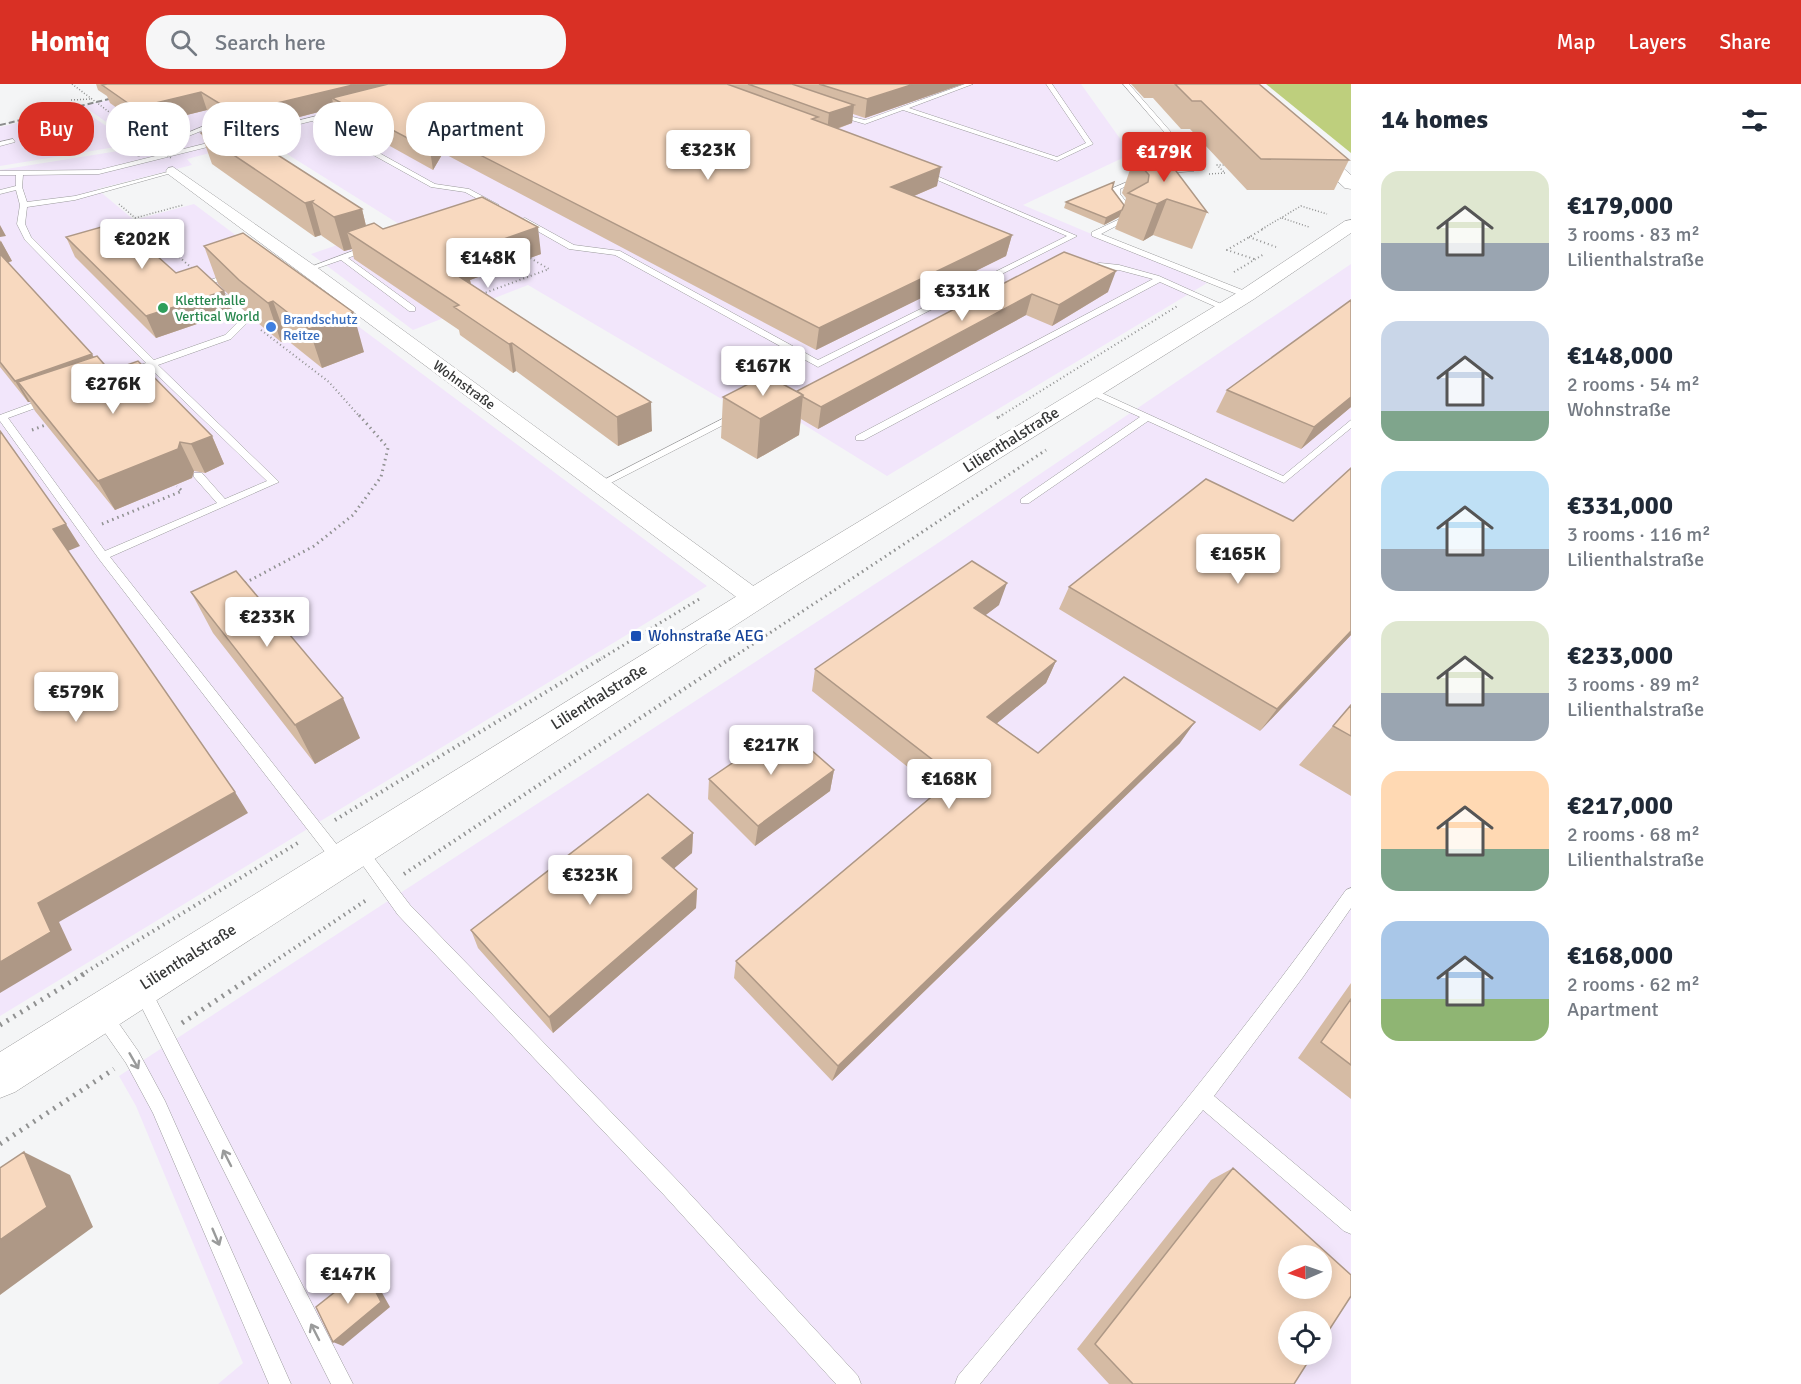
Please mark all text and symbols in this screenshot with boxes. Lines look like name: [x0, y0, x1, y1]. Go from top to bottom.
search box: [146, 15, 566, 69]
text: Homiq: [30, 25, 110, 59]
icon: search: [167, 26, 200, 59]
text: Search here: [215, 29, 326, 56]
text: Map: [1557, 29, 1595, 55]
text: Layers: [1628, 29, 1686, 55]
text: Share: [1719, 29, 1771, 55]
chip: Buy: [18, 102, 94, 156]
chip: Rent: [106, 102, 190, 156]
chip: Filters: [202, 102, 301, 156]
chip: New: [313, 102, 394, 156]
chip: Apartment: [406, 102, 545, 156]
text: 14 homes: [1381, 104, 1488, 136]
icon: filters: [1738, 104, 1771, 137]
pin: €323K: [666, 130, 750, 181]
pin: €179K: [1122, 132, 1206, 183]
text: €323K: [680, 137, 736, 162]
text: €179K: [1136, 139, 1192, 164]
text: €179,000: [1567, 190, 1673, 222]
icon: home: [1429, 195, 1501, 267]
pin: €202K: [100, 219, 184, 270]
text: 3 rooms · 83 m²: [1567, 222, 1700, 247]
text: €202K: [114, 226, 170, 251]
pin: €148K: [446, 238, 530, 289]
text: €148K: [460, 245, 516, 270]
text: Lilienthalstraße: [1567, 247, 1704, 272]
pin: €331K: [920, 271, 1004, 322]
text: €331K: [934, 278, 990, 303]
place label: Kletterhalle Vertical World: [175, 292, 260, 325]
marker: Kletterhalle Vertical World: [156, 301, 170, 315]
place label: Brandschutz Reitze: [283, 311, 358, 344]
marker: Brandschutz Reitze: [264, 320, 278, 334]
text: €148,000: [1567, 340, 1673, 372]
icon: home: [1429, 345, 1501, 417]
pin: €167K: [721, 346, 805, 397]
text: €167K: [735, 353, 791, 378]
street label: Wohnstraße: [430, 357, 498, 413]
pin: €276K: [71, 364, 155, 415]
text: €276K: [85, 371, 141, 396]
text: 2 rooms · 54 m²: [1567, 372, 1700, 397]
text: Wohnstraße: [1567, 397, 1671, 422]
street label: Lilienthalstraße: [959, 402, 1063, 478]
text: €331,000: [1567, 490, 1673, 522]
icon: home: [1429, 495, 1501, 567]
text: 3 rooms · 116 m²: [1567, 522, 1711, 547]
pin: €165K: [1196, 534, 1280, 585]
text: €165K: [1210, 541, 1266, 566]
text: Lilienthalstraße: [1567, 547, 1704, 572]
pin: €233K: [225, 597, 309, 648]
text: €233K: [239, 604, 295, 629]
place label: Wohnstraße AEG: [648, 626, 764, 646]
marker: Wohnstraße AEG: [629, 629, 643, 643]
text: €233,000: [1567, 640, 1673, 672]
icon: home: [1429, 645, 1501, 717]
street label: Lilienthalstraße: [547, 659, 651, 735]
pin: €579K: [34, 672, 118, 723]
text: 3 rooms · 89 m²: [1567, 672, 1700, 697]
text: €579K: [48, 679, 104, 704]
text: Lilienthalstraße: [1567, 697, 1704, 722]
pin: €217K: [729, 725, 813, 776]
text: €217K: [743, 732, 799, 757]
pin: €168K: [907, 759, 991, 810]
text: €168K: [921, 766, 977, 791]
text: €217,000: [1567, 790, 1673, 822]
icon: home: [1429, 795, 1501, 867]
text: 2 rooms · 68 m²: [1567, 822, 1700, 847]
text: Lilienthalstraße: [1567, 847, 1704, 872]
pin: €323K: [548, 855, 632, 906]
text: €323K: [562, 862, 618, 887]
street label: Lilienthalstraße: [136, 919, 240, 995]
text: €168,000: [1567, 940, 1673, 972]
icon: home: [1429, 945, 1501, 1017]
text: 2 rooms · 62 m²: [1567, 972, 1700, 997]
text: Apartment: [1567, 997, 1659, 1022]
one-way arrow: [128, 1052, 140, 1069]
one-way arrow: [221, 1150, 233, 1167]
one-way arrow: [211, 1228, 222, 1246]
north arrow: [1278, 1245, 1332, 1299]
map controls: [1278, 1245, 1332, 1365]
pin: €147K: [306, 1254, 390, 1305]
text: €147K: [320, 1261, 376, 1286]
button: locate: [1278, 1311, 1332, 1365]
one-way arrow: [309, 1324, 321, 1341]

